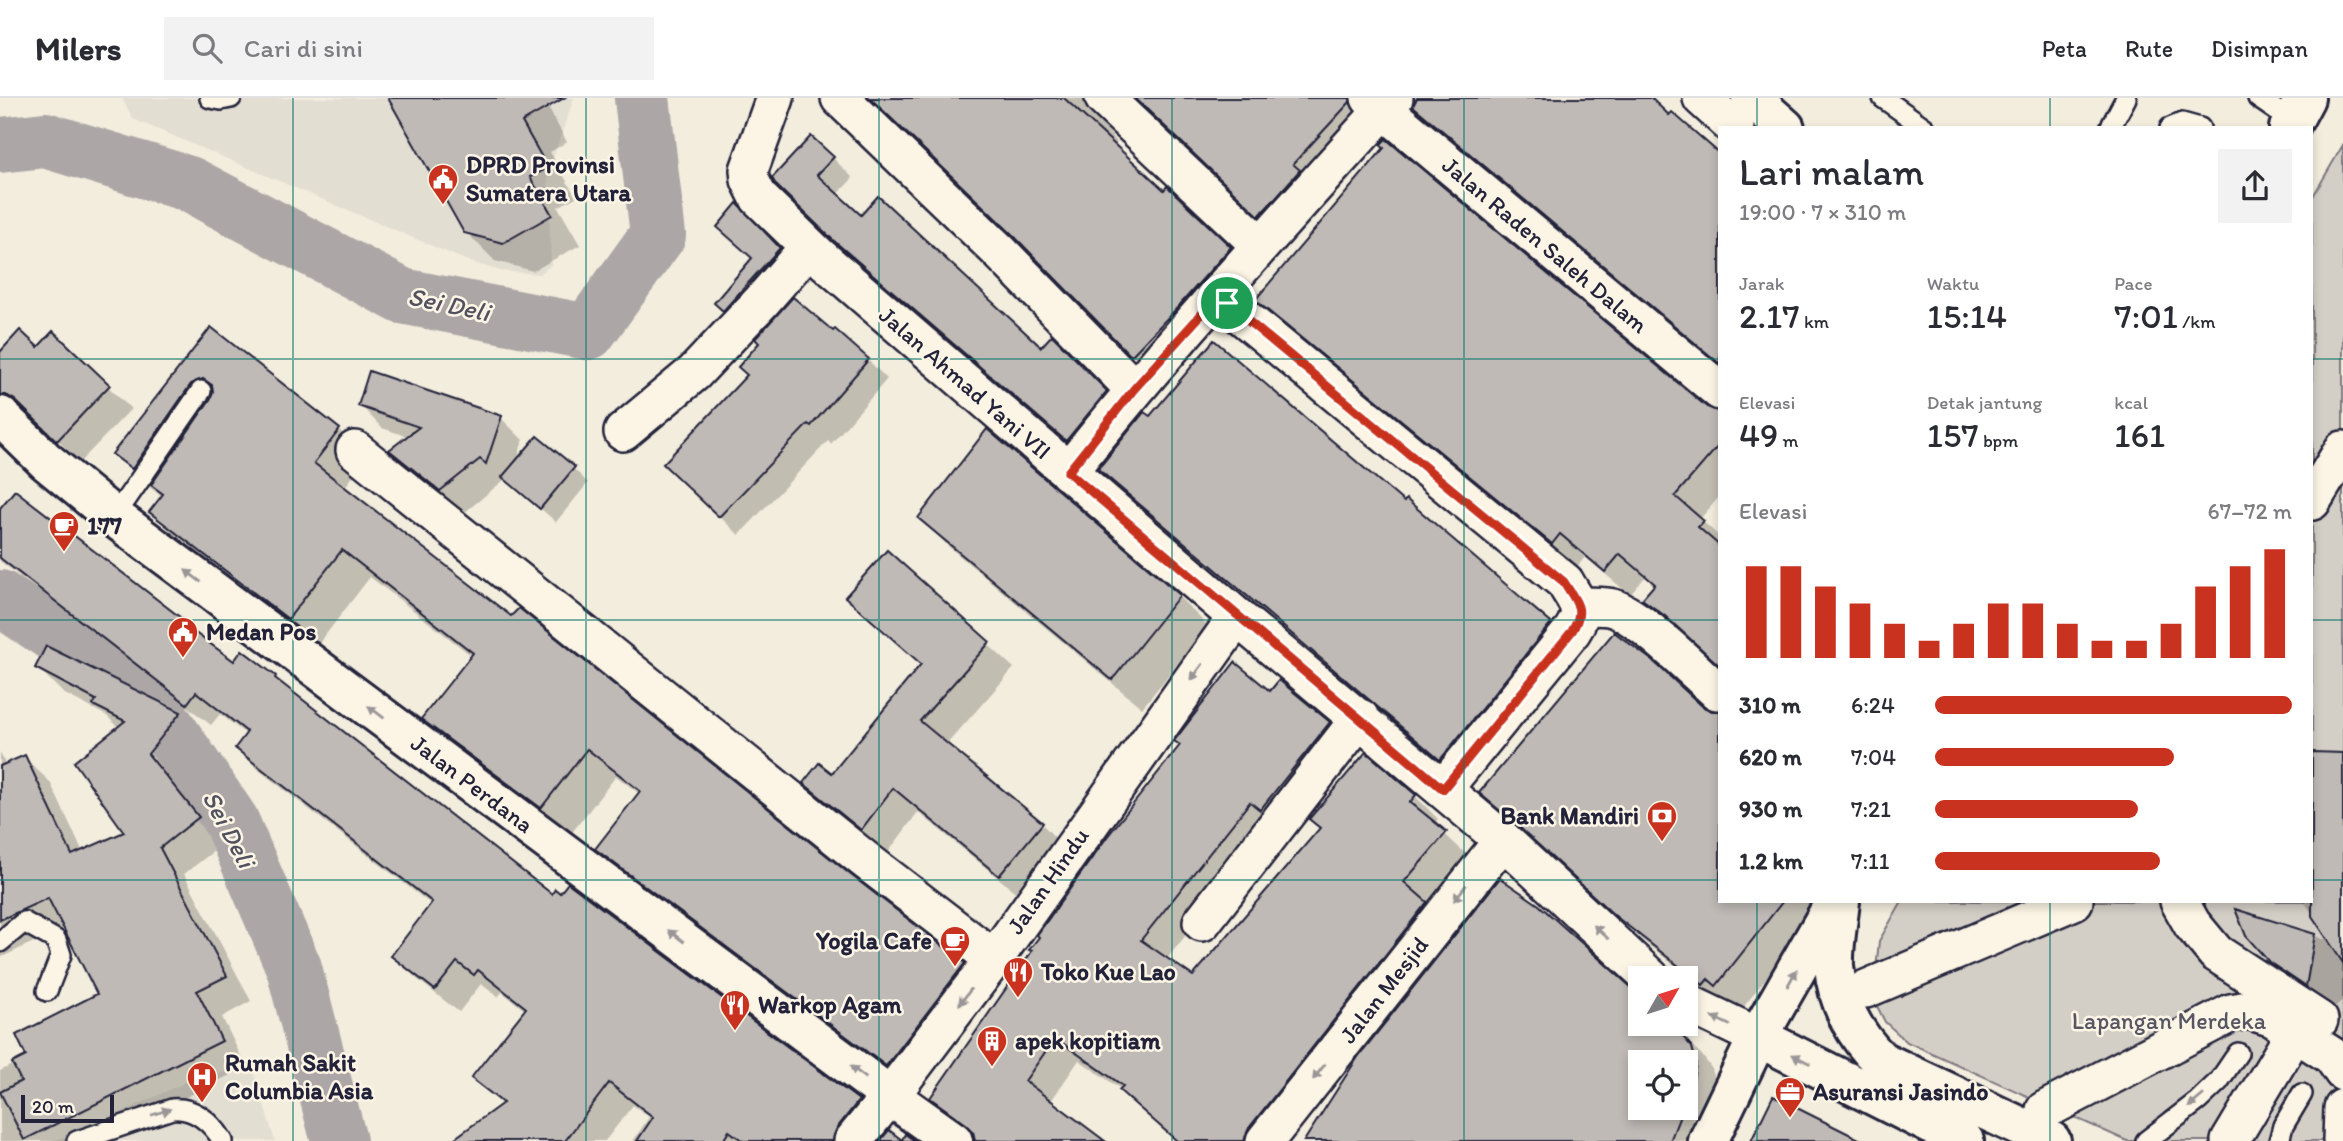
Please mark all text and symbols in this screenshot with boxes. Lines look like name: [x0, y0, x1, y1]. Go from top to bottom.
search box: [164, 17, 654, 80]
text: Milers: [35, 29, 122, 68]
icon: search: [188, 29, 226, 67]
text: Cari di sini: [244, 32, 363, 64]
text: Peta: [2042, 34, 2087, 63]
text: Rute: [2125, 34, 2173, 63]
text: Disimpan: [2211, 34, 2308, 63]
text: Lari malam: [1739, 149, 1924, 195]
button: share: [2218, 149, 2292, 223]
place label: DPRD Provinsi Sumatera Utara: [466, 150, 632, 207]
street label: Jalan Raden Saleh Dalam: [1437, 150, 1654, 339]
public building icon: DPRD Provinsi Sumatera Utara: [426, 162, 460, 206]
text: 19:00 · 7 × 310 m: [1739, 198, 1906, 226]
text: Jarak: [1739, 272, 1784, 295]
text: Waktu: [1927, 272, 1979, 295]
text: Pace: [2114, 272, 2152, 295]
pin: [1197, 273, 1257, 333]
water label: Sei Deli: [405, 280, 495, 329]
icon: arrive: [1208, 284, 1246, 322]
text: 2.17: [1739, 295, 1800, 337]
text: 15:14: [1927, 295, 2007, 337]
text: 7:01: [2114, 295, 2178, 337]
street label: Jalan Ahmad Yani VII: [873, 300, 1057, 465]
text: km: [1800, 310, 1829, 333]
text: /km: [2178, 310, 2215, 333]
text: Elevasi: [1739, 391, 1795, 414]
text: Detak jantung: [1927, 391, 2042, 414]
text: kcal: [2114, 391, 2148, 414]
text: 49: [1739, 414, 1778, 456]
text: 157: [1927, 414, 1979, 456]
text: 161: [2114, 414, 2165, 456]
text: m: [1778, 429, 1799, 452]
text: bpm: [1979, 429, 2018, 452]
text: Elevasi: [1739, 497, 1807, 525]
text: 67–72 m: [2208, 497, 2292, 525]
cafe icon: 177: [47, 509, 81, 553]
place label: 177: [87, 511, 122, 540]
one-way arrow: [184, 569, 203, 583]
public building icon: Medan Pos: [166, 615, 200, 659]
place label: Medan Pos: [206, 617, 316, 646]
one-way arrow: [1191, 663, 1205, 681]
text: 310 m: [1739, 691, 1801, 719]
text: 6:24: [1851, 691, 1895, 719]
one-way arrow: [366, 705, 385, 719]
street label: Jalan Perdana: [405, 728, 539, 839]
text: 620 m: [1739, 743, 1802, 771]
text: 7:04: [1851, 743, 1896, 771]
water label: Sei Deli: [195, 785, 264, 875]
text: 930 m: [1739, 795, 1802, 823]
text: 7:21: [1851, 795, 1891, 823]
bank icon: Bank Mandiri: [1645, 799, 1679, 843]
place label: Bank Mandiri: [1500, 801, 1639, 830]
street label: Jalan Hindu: [1000, 822, 1095, 940]
text: 1.2 km: [1739, 847, 1803, 875]
text: 7:11: [1851, 847, 1889, 875]
one-way arrow: [1453, 884, 1468, 902]
cafe icon: Yogila Cafe: [938, 924, 972, 968]
one-way arrow: [1593, 924, 1610, 940]
place label: Yogila Cafe: [815, 926, 932, 956]
one-way arrow: [667, 929, 685, 944]
street label: Jalan Mesjid: [1333, 931, 1434, 1049]
restaurant icon: Toko Kue Lao: [1001, 955, 1035, 999]
place label: Toko Kue Lao: [1040, 957, 1176, 986]
north arrow: [1628, 966, 1698, 1036]
map controls: [1628, 966, 1698, 1120]
one-way arrow: [1786, 968, 1798, 988]
one-way arrow: [958, 987, 973, 1005]
restaurant icon: Warkop Agam: [718, 988, 752, 1032]
place label: Warkop Agam: [758, 990, 902, 1020]
park label: Lapangan Merdeka: [2072, 1006, 2267, 1035]
one-way arrow: [1711, 1015, 1731, 1027]
building icon: apek kopitiam: [975, 1024, 1009, 1068]
place label: apek kopitiam: [1015, 1026, 1161, 1056]
place label: Rumah Sakit Columbia Asia: [225, 1048, 374, 1105]
button: locate: [1628, 1050, 1698, 1120]
one-way arrow: [1791, 1053, 1811, 1064]
hospital icon: Rumah Sakit Columbia Asia: [185, 1060, 219, 1104]
one-way arrow: [1312, 1062, 1327, 1080]
one-way arrow: [849, 1066, 867, 1080]
office icon: Asuransi Jasindo: [1773, 1075, 1807, 1119]
place label: Asuransi Jasindo: [1812, 1077, 1989, 1106]
scale bar: [21, 1092, 114, 1124]
one-way arrow: [2188, 1093, 2205, 1108]
text: 20 m: [32, 1095, 74, 1118]
one-way arrow: [150, 1107, 171, 1117]

